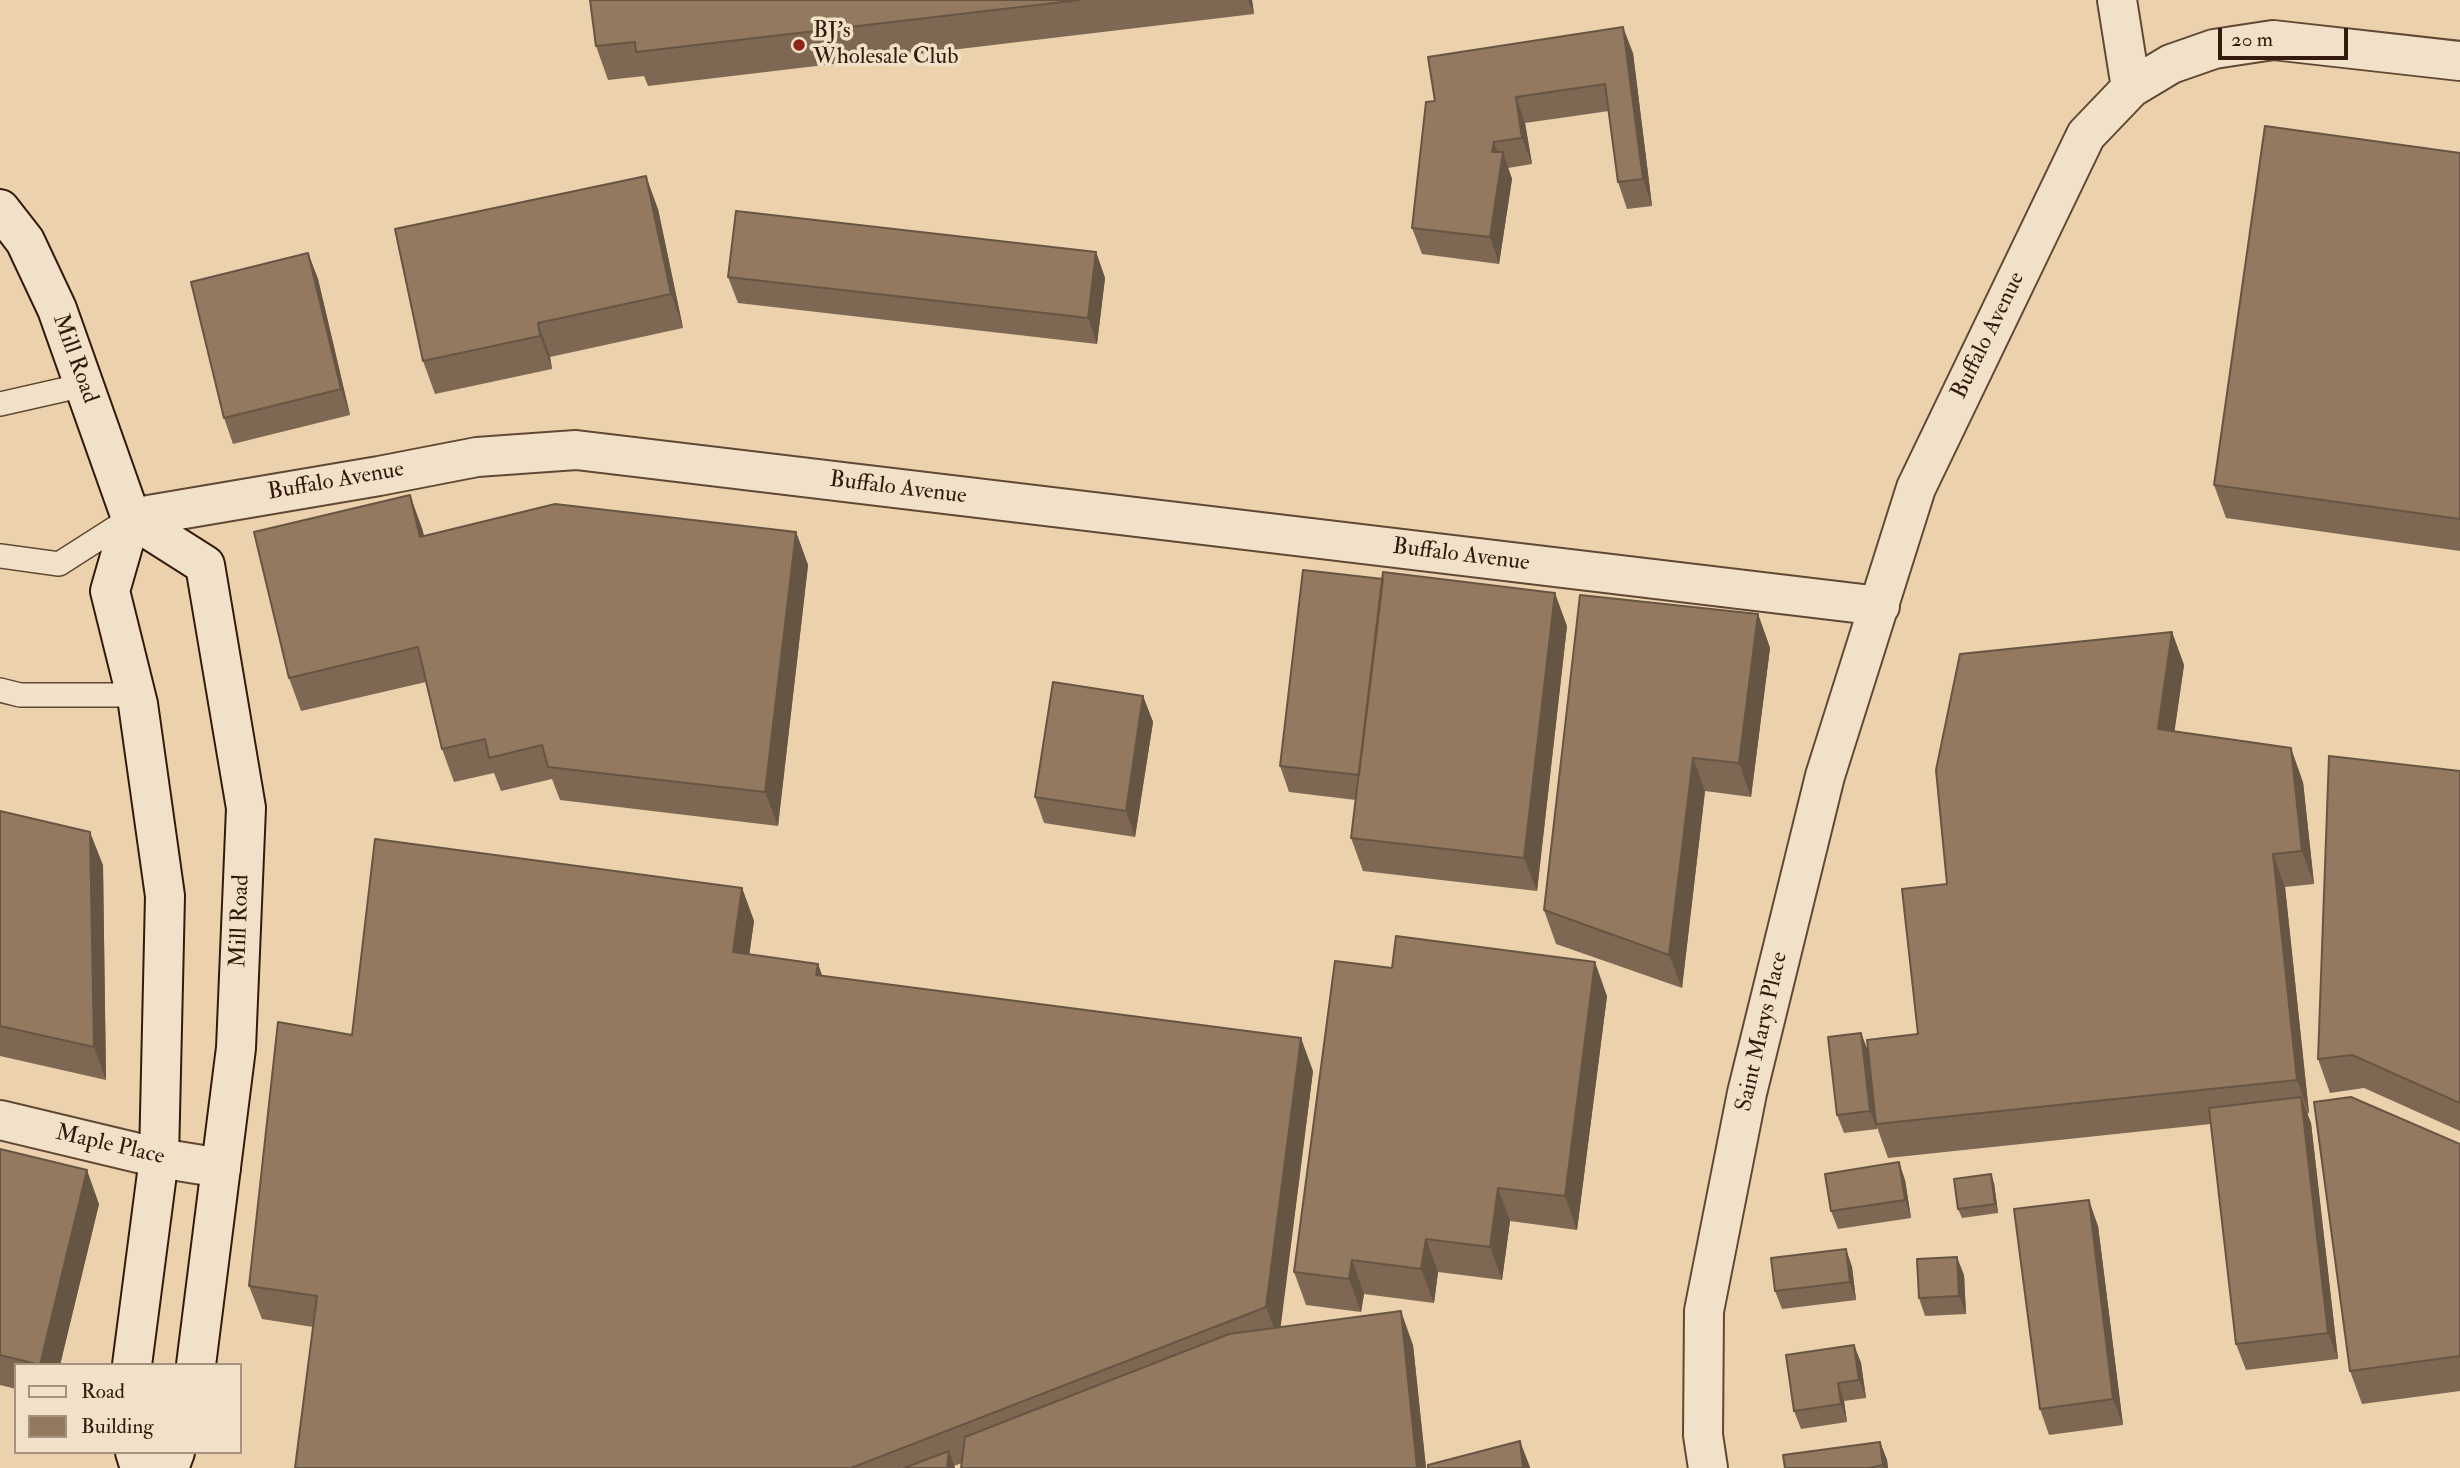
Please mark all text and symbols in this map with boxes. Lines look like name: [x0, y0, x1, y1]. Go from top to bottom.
scale bar: [2222, 14, 2352, 58]
place label: BJ's Wholesale Club: [813, 18, 958, 72]
text: 20 m: [2231, 26, 2273, 53]
marker: BJ's Wholesale Club: [791, 37, 807, 53]
street label: Buffalo Avenue: [1946, 268, 2032, 404]
street label: Mill Road: [45, 311, 103, 407]
street label: Buffalo Avenue: [266, 456, 406, 508]
street label: Buffalo Avenue: [828, 467, 968, 511]
street label: Buffalo Avenue: [1391, 534, 1531, 578]
street label: Mill Road: [226, 874, 256, 968]
street label: Saint Marys Place: [1731, 949, 1795, 1115]
street label: Maple Place: [53, 1120, 167, 1172]
legend: [14, 1363, 242, 1454]
text: Road: [81, 1378, 125, 1405]
text: Building: [81, 1413, 154, 1440]

